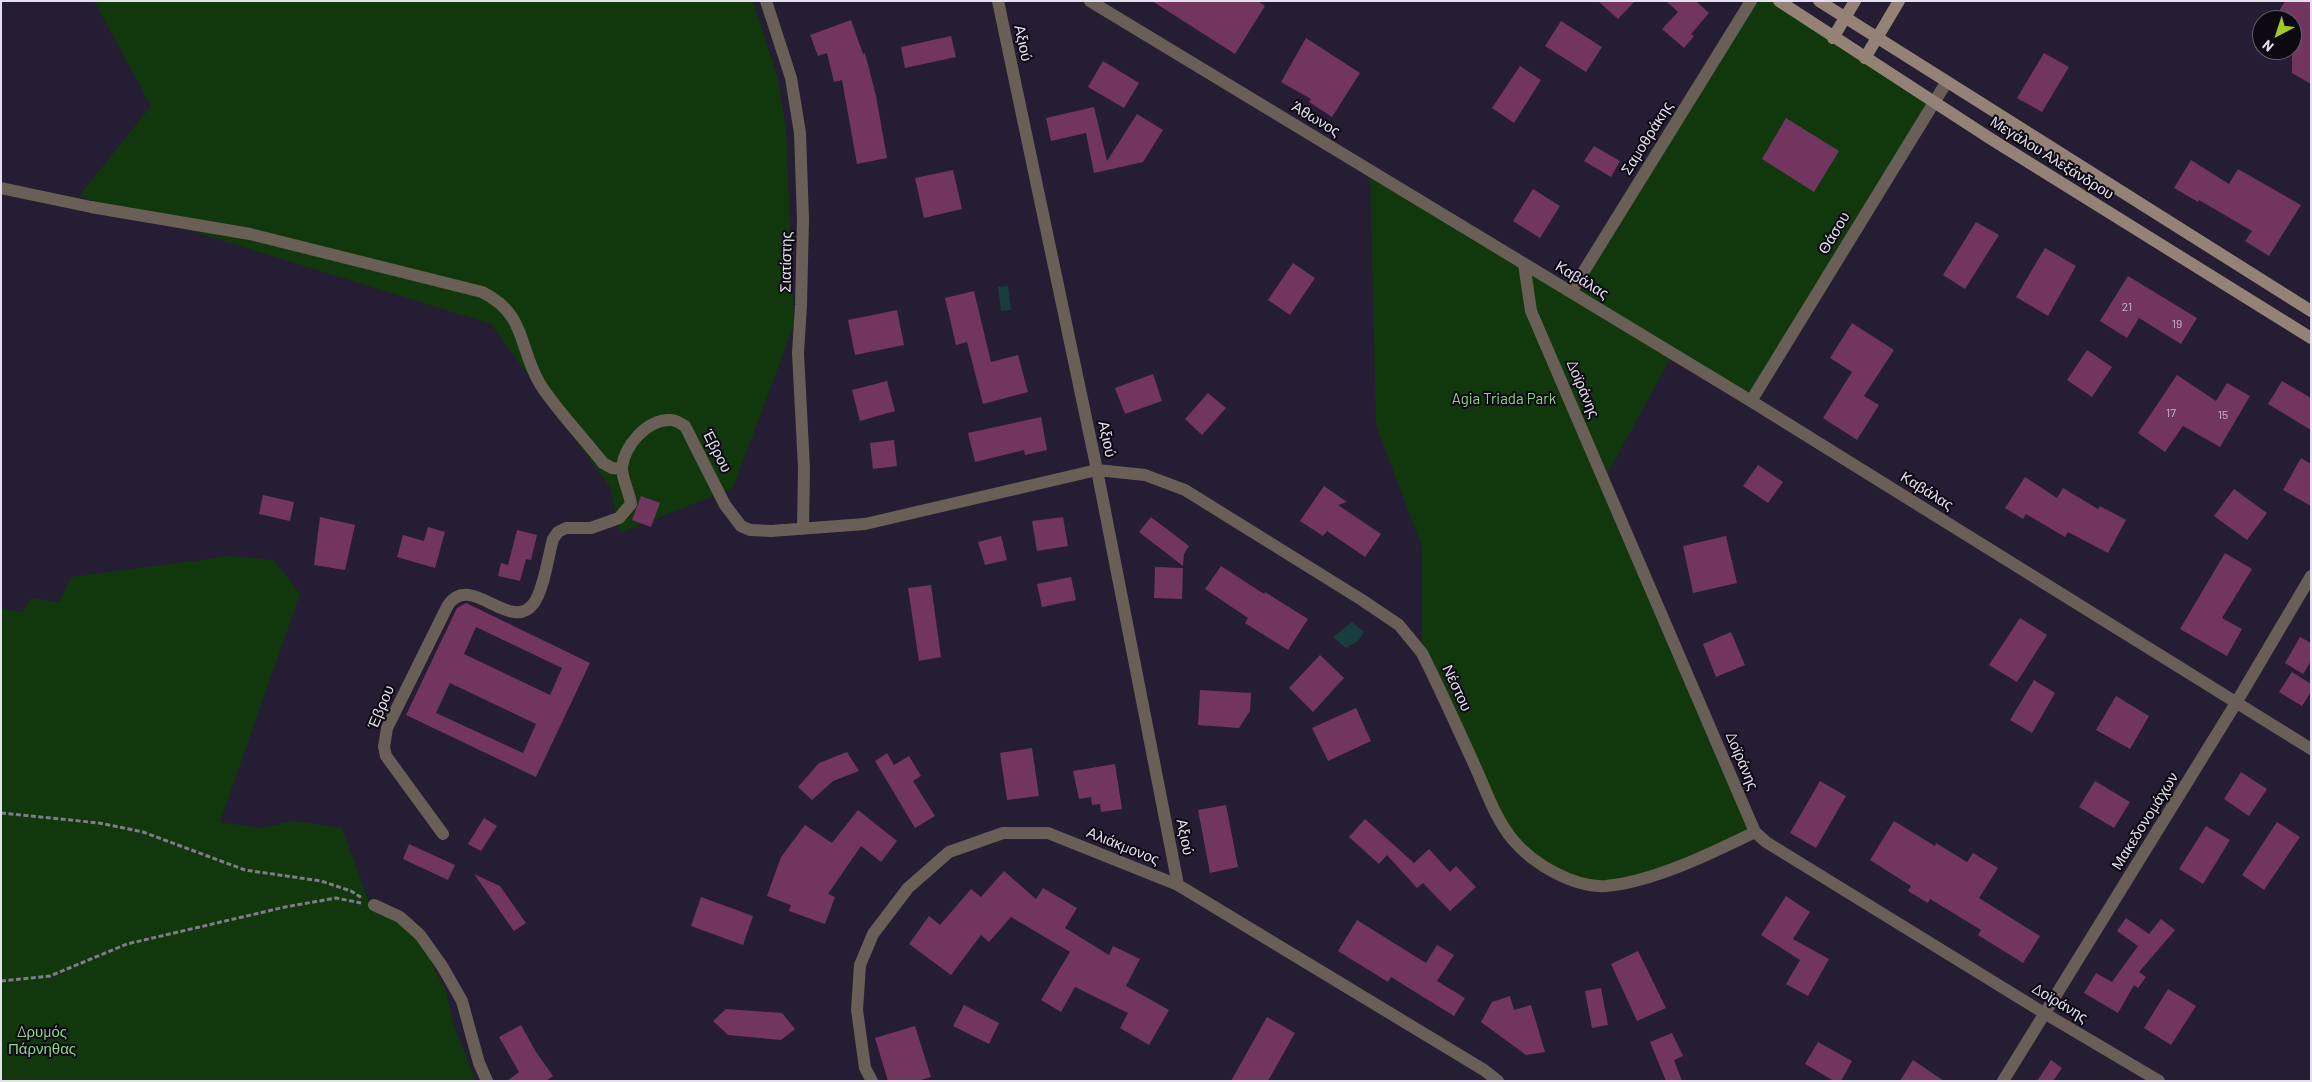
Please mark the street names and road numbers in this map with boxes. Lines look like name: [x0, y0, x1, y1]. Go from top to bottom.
street label: Αξιού: [1010, 23, 1036, 63]
street label: Άθωνος: [1289, 98, 1343, 140]
street label: Σαμοθράκης: [1617, 98, 1677, 178]
street label: Μεγάλου Αλεξάνδρου: [1987, 113, 2117, 203]
street label: Θάσου: [1814, 209, 1854, 257]
street label: Σιατίστης: [776, 231, 796, 293]
street label: Καβάλας: [1552, 257, 1612, 303]
street label: Δοϊράνης: [1563, 357, 1603, 421]
street label: Αξιού: [1094, 419, 1120, 459]
street label: Έβρου: [699, 427, 735, 475]
street label: Καβάλας: [1897, 468, 1957, 514]
street label: Νέστου: [1438, 662, 1476, 714]
street label: Έβρου: [364, 683, 398, 731]
street label: Δοϊράνης: [1722, 729, 1762, 793]
street label: Μακεδονομάχων: [2108, 769, 2182, 873]
street label: Αξιού: [1173, 817, 1197, 857]
street label: Αλιάκμονος: [1084, 823, 1162, 869]
street label: Δοϊράνης: [2029, 979, 2091, 1027]

